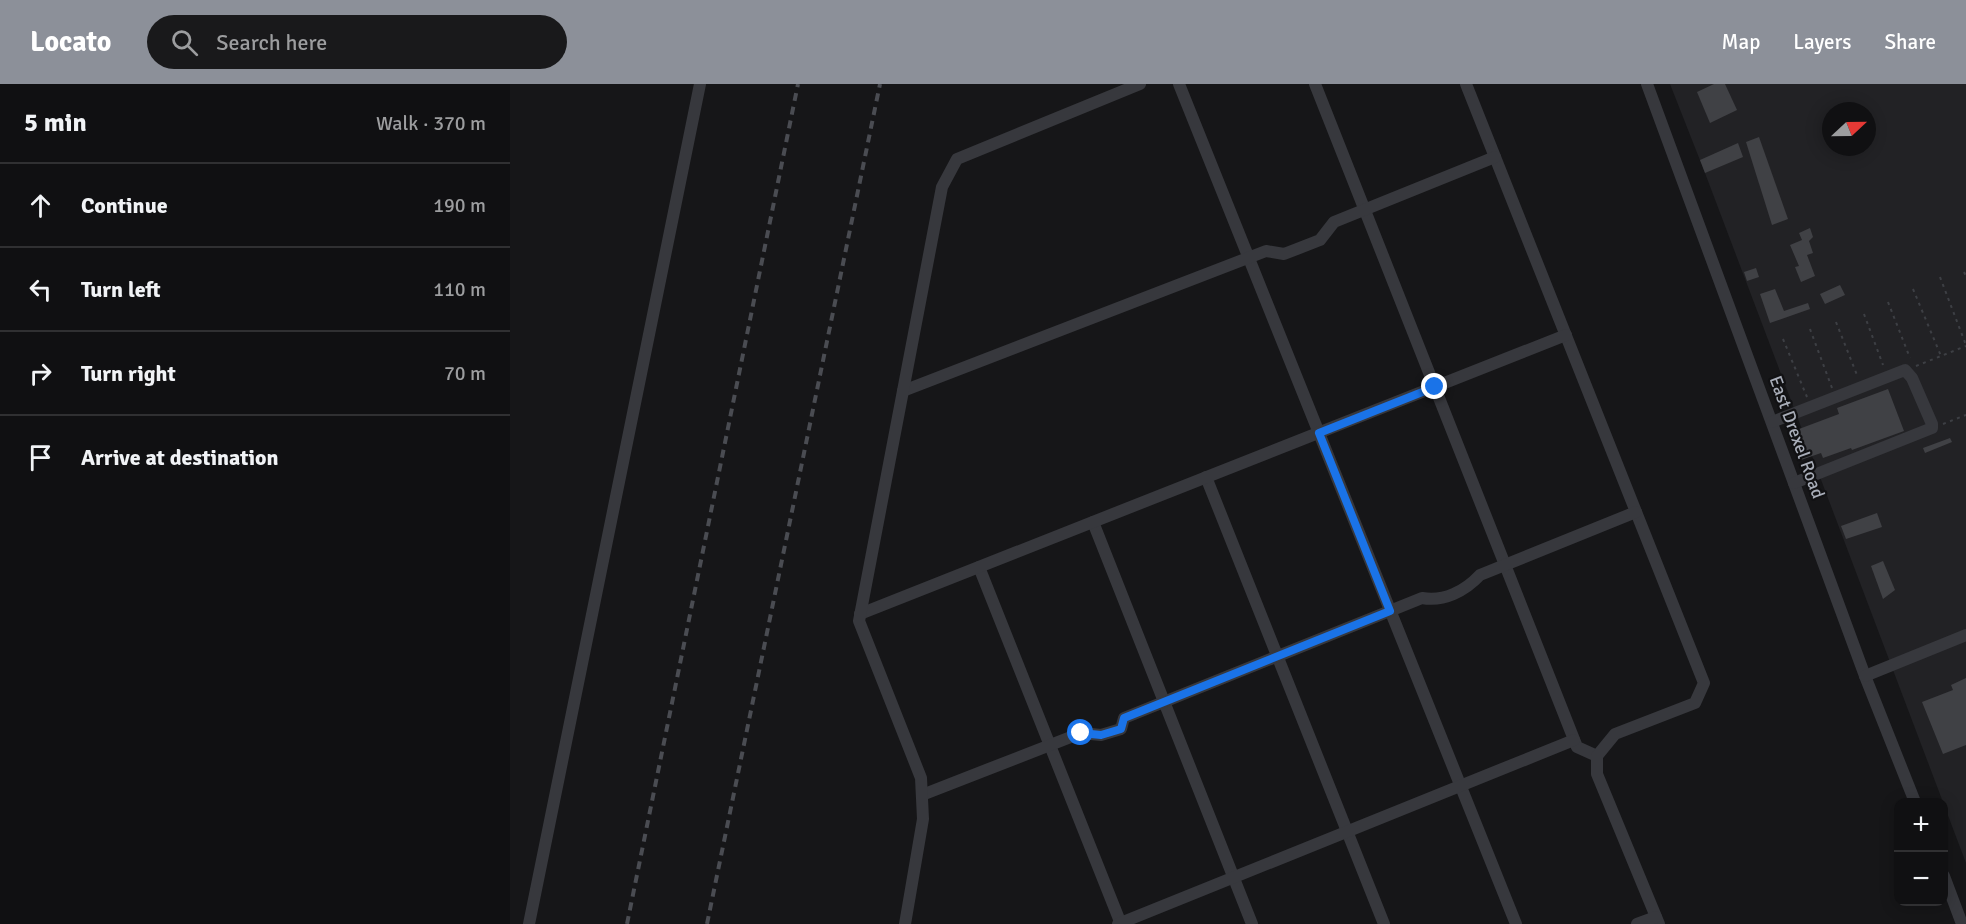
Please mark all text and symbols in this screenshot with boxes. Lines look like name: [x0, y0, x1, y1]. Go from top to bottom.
search box: [147, 15, 567, 69]
text: Locato: [30, 25, 111, 59]
icon: search: [168, 26, 201, 59]
text: Search here: [216, 29, 327, 56]
text: Map: [1722, 29, 1760, 55]
text: Layers: [1793, 29, 1851, 55]
text: Share: [1884, 29, 1936, 55]
north arrow: [1822, 102, 1876, 156]
text: 5 min: [24, 107, 87, 139]
text: Walk · 370 m: [376, 111, 486, 136]
icon: ahead: [24, 189, 57, 222]
text: Continue: [81, 192, 168, 219]
text: 190 m: [433, 193, 486, 218]
icon: left: [24, 273, 57, 306]
text: Turn left: [81, 276, 161, 303]
text: 110 m: [433, 277, 486, 302]
icon: right: [24, 357, 57, 390]
text: Turn right: [81, 360, 176, 387]
text: 70 m: [444, 361, 486, 386]
route end: [1421, 373, 1447, 399]
street label: East Drexel Road: [1765, 373, 1829, 501]
icon: arrive: [24, 441, 57, 474]
text: Arrive at destination: [81, 444, 278, 471]
route start: [1067, 719, 1093, 745]
map controls: [1894, 798, 1948, 906]
button: +: [1894, 798, 1948, 852]
button: −: [1894, 852, 1948, 906]

